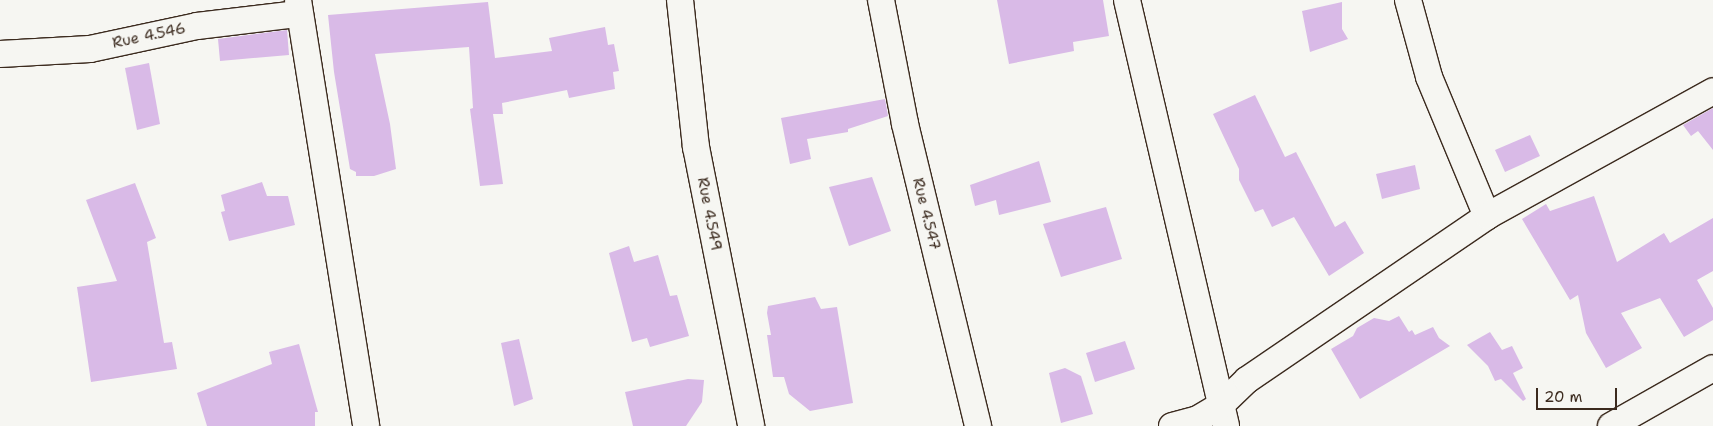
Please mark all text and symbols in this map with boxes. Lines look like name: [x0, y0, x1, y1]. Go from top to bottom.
street label: Rue 4.546: [111, 19, 187, 53]
street label: Rue 4.549: [693, 176, 725, 252]
street label: Rue 4.547: [908, 176, 944, 252]
scale bar: [1538, 378, 1619, 410]
text: 20 m: [1544, 387, 1583, 407]

